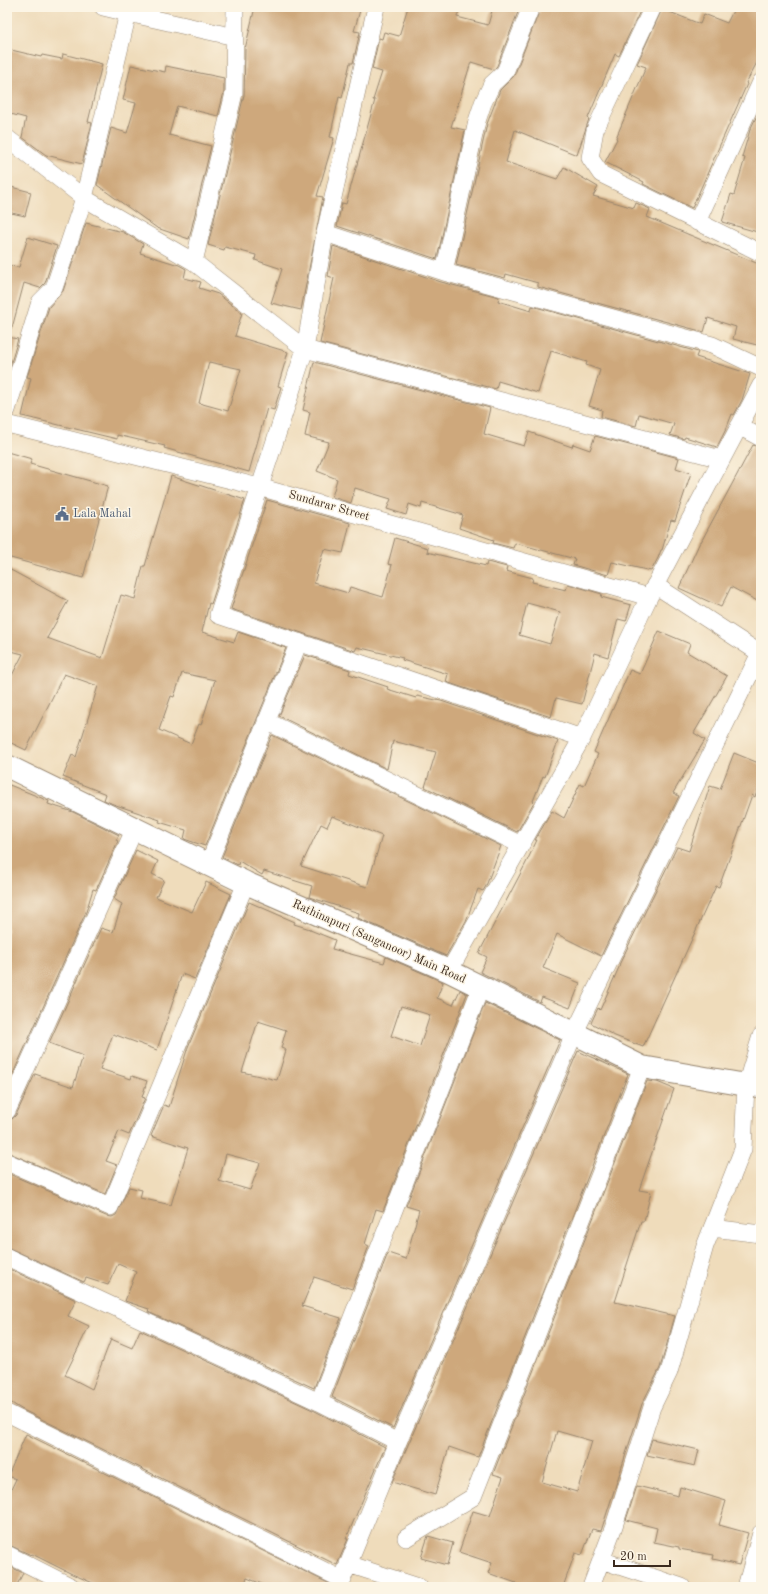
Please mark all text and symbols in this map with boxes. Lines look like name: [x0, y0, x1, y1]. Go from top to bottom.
street label: Sundarar Street: [287, 489, 371, 523]
public building icon: Lala Mahal: [54, 506, 70, 522]
place label: Lala Mahal: [73, 508, 131, 520]
street label: Rathinapuri (Sanganoor) Main Road: [290, 897, 468, 986]
scale bar: [614, 1542, 670, 1568]
text: 20 m: [620, 1551, 647, 1563]

